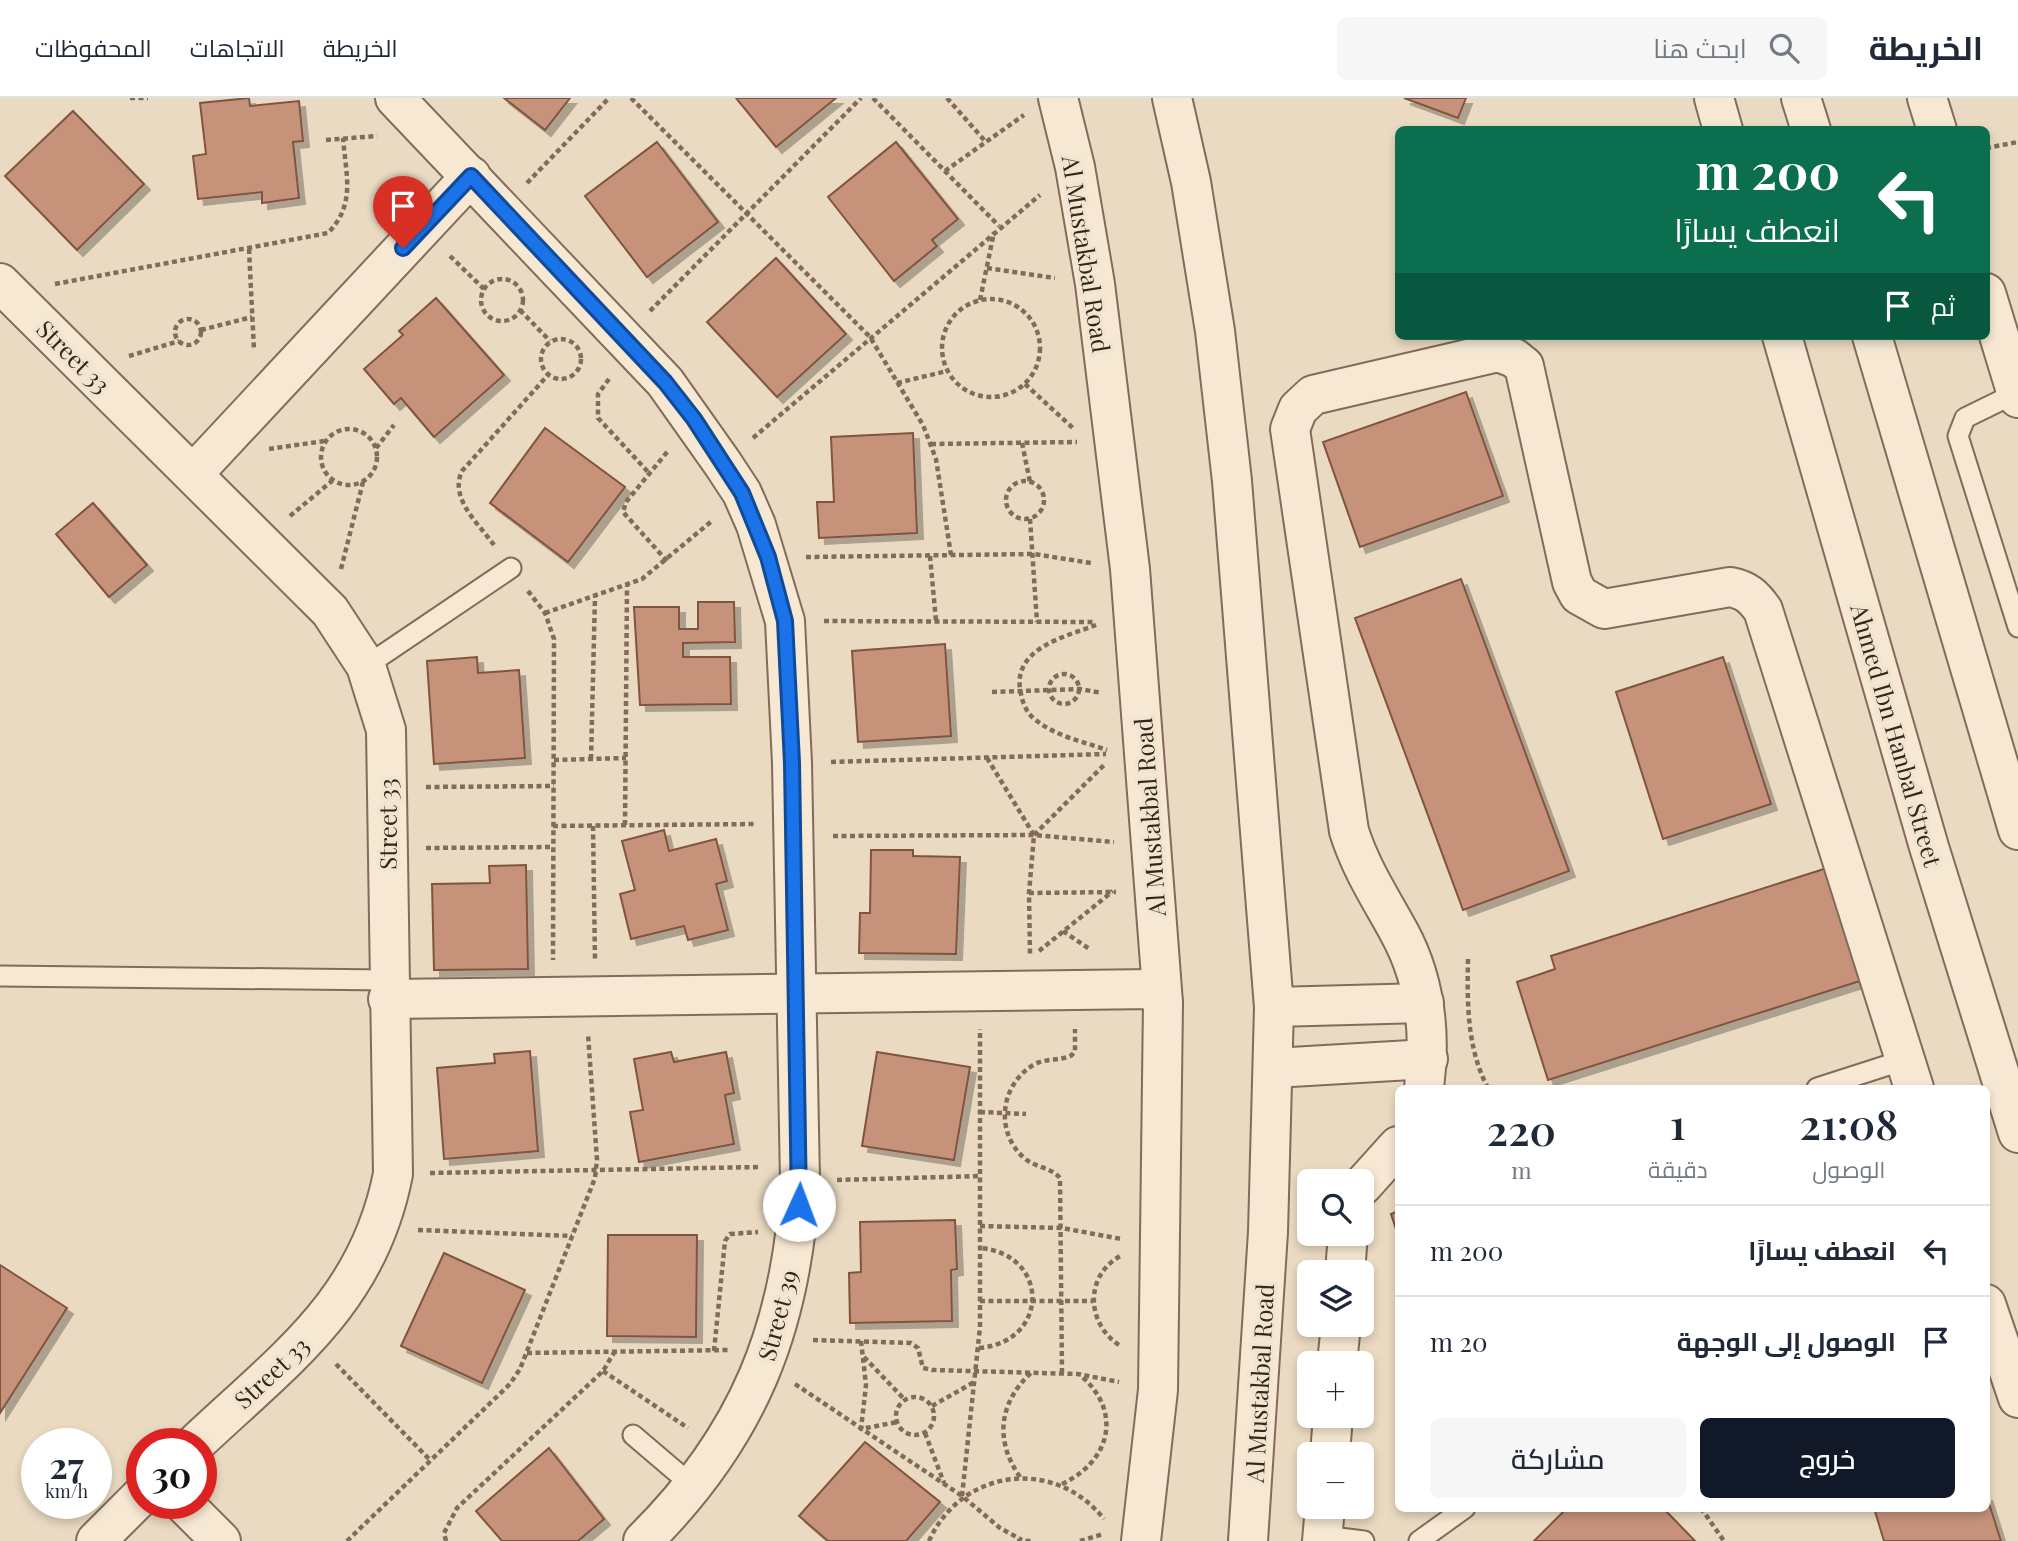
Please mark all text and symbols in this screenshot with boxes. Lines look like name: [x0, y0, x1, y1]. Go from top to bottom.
search box: [1337, 17, 1827, 80]
text: الخريطة: [1869, 24, 1983, 68]
icon: search: [1765, 29, 1803, 67]
text: ابحث هنا: [1653, 30, 1747, 65]
text: المحفوظات: [35, 31, 152, 63]
text: الاتجاهات: [190, 31, 285, 63]
text: الخريطة: [323, 31, 398, 63]
text: 200 m: [1695, 137, 1840, 202]
street label: Al Mustakbal Road: [1055, 152, 1118, 355]
icon: left: [1864, 154, 1955, 245]
pin: [373, 176, 433, 248]
icon: arrive: [384, 187, 422, 225]
text: انعطف يسارًا: [1674, 207, 1840, 250]
icon: arrive: [1879, 287, 1917, 325]
text: ثم: [1931, 288, 1955, 323]
street label: Street 33: [30, 312, 118, 400]
street label: Ahmed Ibn Hanbal Street: [1844, 599, 1950, 870]
street label: Al Mustakbal Road: [1126, 717, 1172, 918]
street label: Street 33: [371, 778, 403, 870]
text: 1: [1670, 1095, 1686, 1151]
text: 21:08: [1800, 1095, 1898, 1151]
text: 220: [1487, 1101, 1556, 1157]
text: دقيقة: [1648, 1153, 1708, 1184]
text: الوصول: [1812, 1153, 1886, 1184]
text: m: [1511, 1154, 1532, 1185]
position arrow: [762, 1168, 836, 1242]
map controls: [1297, 1169, 1374, 1519]
button: search: [1297, 1169, 1374, 1246]
text: انعطف يسارًا: [1748, 1232, 1896, 1267]
icon: left: [1917, 1232, 1955, 1270]
text: 200 m: [1430, 1233, 1503, 1268]
button: layers: [1297, 1260, 1374, 1337]
street label: Street 39: [750, 1266, 804, 1364]
street label: Al Mustakbal Road: [1238, 1283, 1280, 1484]
text: الوصول إلى الوجهة: [1677, 1323, 1896, 1358]
icon: arrive: [1917, 1323, 1955, 1361]
text: 20 m: [1430, 1324, 1488, 1359]
street label: Street 33: [227, 1329, 315, 1415]
button: +: [1297, 1351, 1374, 1428]
button: مشاركة: [1430, 1418, 1686, 1498]
button: خروج: [1700, 1418, 1955, 1498]
speed limit sign: 30: [126, 1428, 217, 1519]
text: 27: [49, 1441, 84, 1488]
button: −: [1297, 1442, 1374, 1519]
text: km/h: [45, 1479, 88, 1503]

